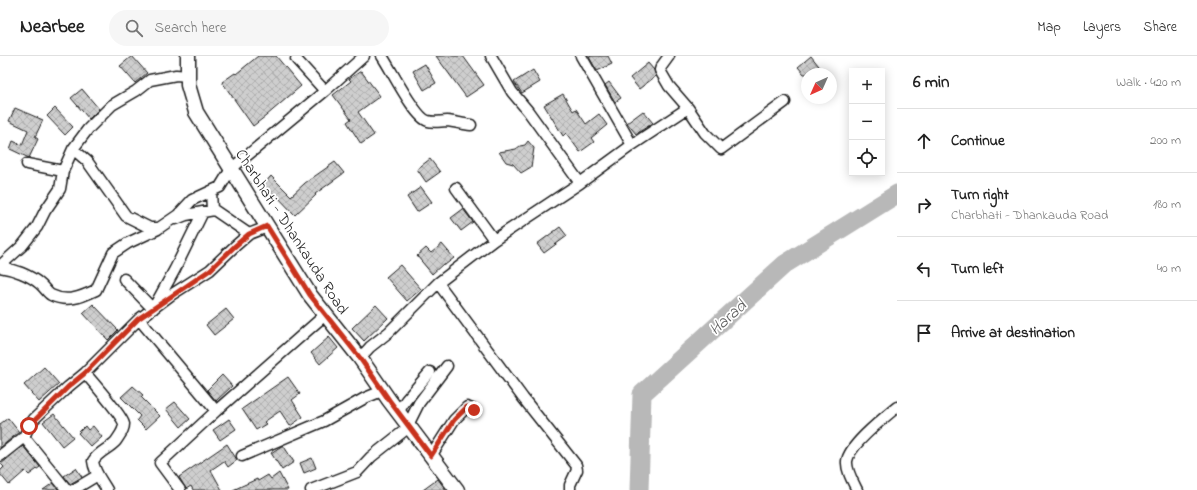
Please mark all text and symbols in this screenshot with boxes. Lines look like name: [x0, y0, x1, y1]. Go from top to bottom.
search box: [109, 10, 389, 46]
text: Nearbee: [20, 14, 85, 41]
icon: search: [123, 17, 145, 39]
text: Search here: [155, 17, 226, 39]
text: Map: [1037, 17, 1061, 38]
text: Layers: [1083, 17, 1121, 38]
text: Share: [1143, 17, 1177, 38]
north arrow: [801, 68, 837, 104]
map controls: [849, 68, 885, 176]
button: +: [849, 68, 885, 104]
text: 6 min: [913, 70, 949, 95]
text: Walk · 420 m: [1116, 73, 1181, 92]
button: −: [849, 104, 885, 140]
icon: ahead: [913, 130, 935, 152]
text: Continue: [951, 130, 1005, 152]
text: 200 m: [1150, 131, 1181, 150]
button: locate: [849, 140, 885, 176]
street label: Charbhati - Dhankauda Road: [229, 144, 354, 320]
text: Turn right: [951, 184, 1009, 206]
icon: right: [913, 194, 935, 216]
text: 180 m: [1153, 195, 1181, 214]
text: Charbhati - Dhankauda Road: [951, 206, 1108, 225]
icon: left: [913, 258, 935, 280]
text: Turn left: [951, 258, 1004, 280]
text: 40 m: [1157, 259, 1181, 278]
water label: Harad: [704, 293, 753, 342]
icon: arrive: [913, 322, 935, 344]
text: Arrive at destination: [951, 322, 1075, 344]
route end: [465, 401, 483, 419]
route start: [20, 417, 38, 435]

